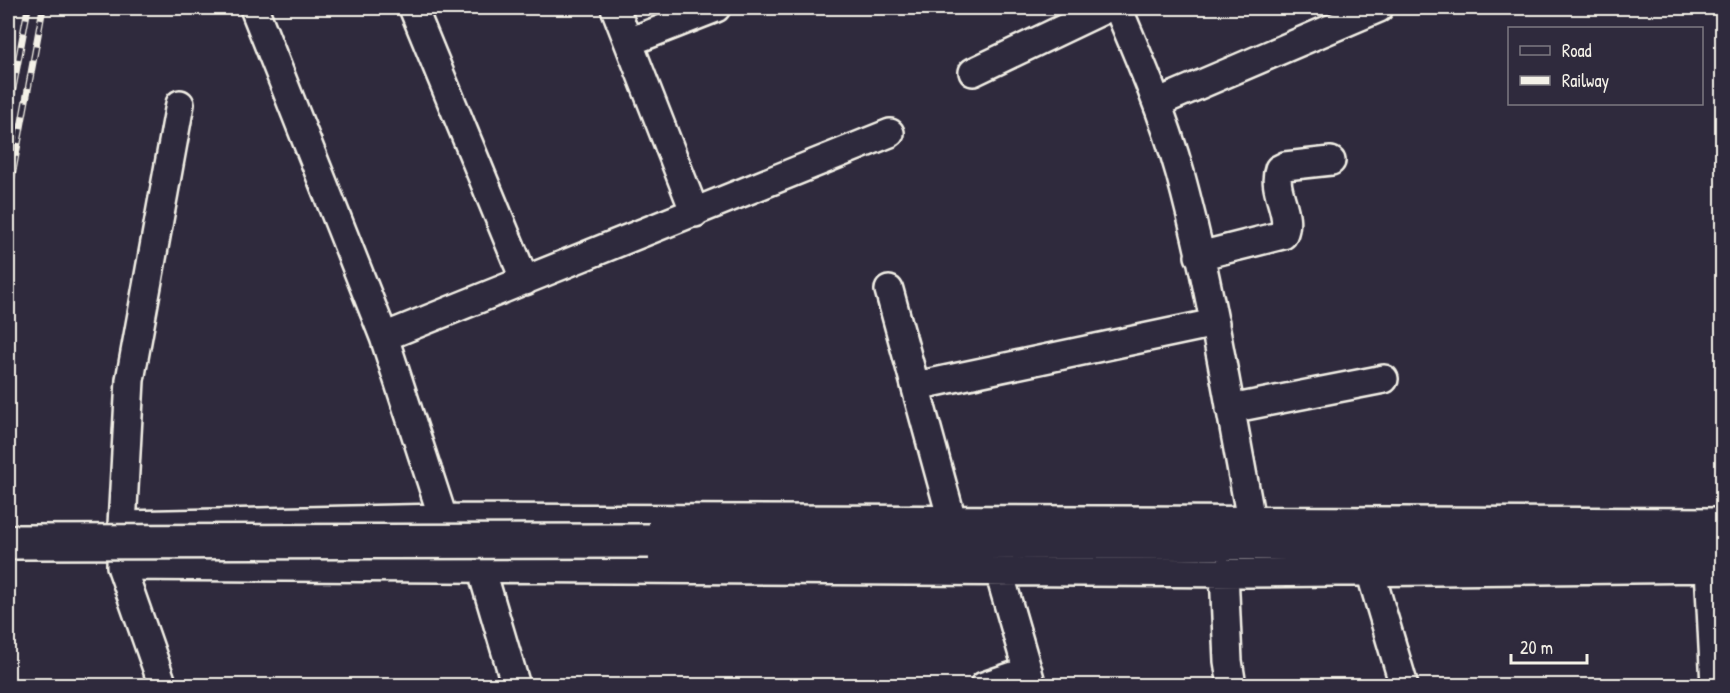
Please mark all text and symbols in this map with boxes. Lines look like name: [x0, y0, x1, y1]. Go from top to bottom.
legend: [1508, 27, 1703, 105]
text: Road: [1562, 38, 1592, 63]
text: Railway: [1562, 68, 1609, 93]
scale bar: [1511, 627, 1588, 665]
text: 20 m: [1520, 635, 1553, 660]

